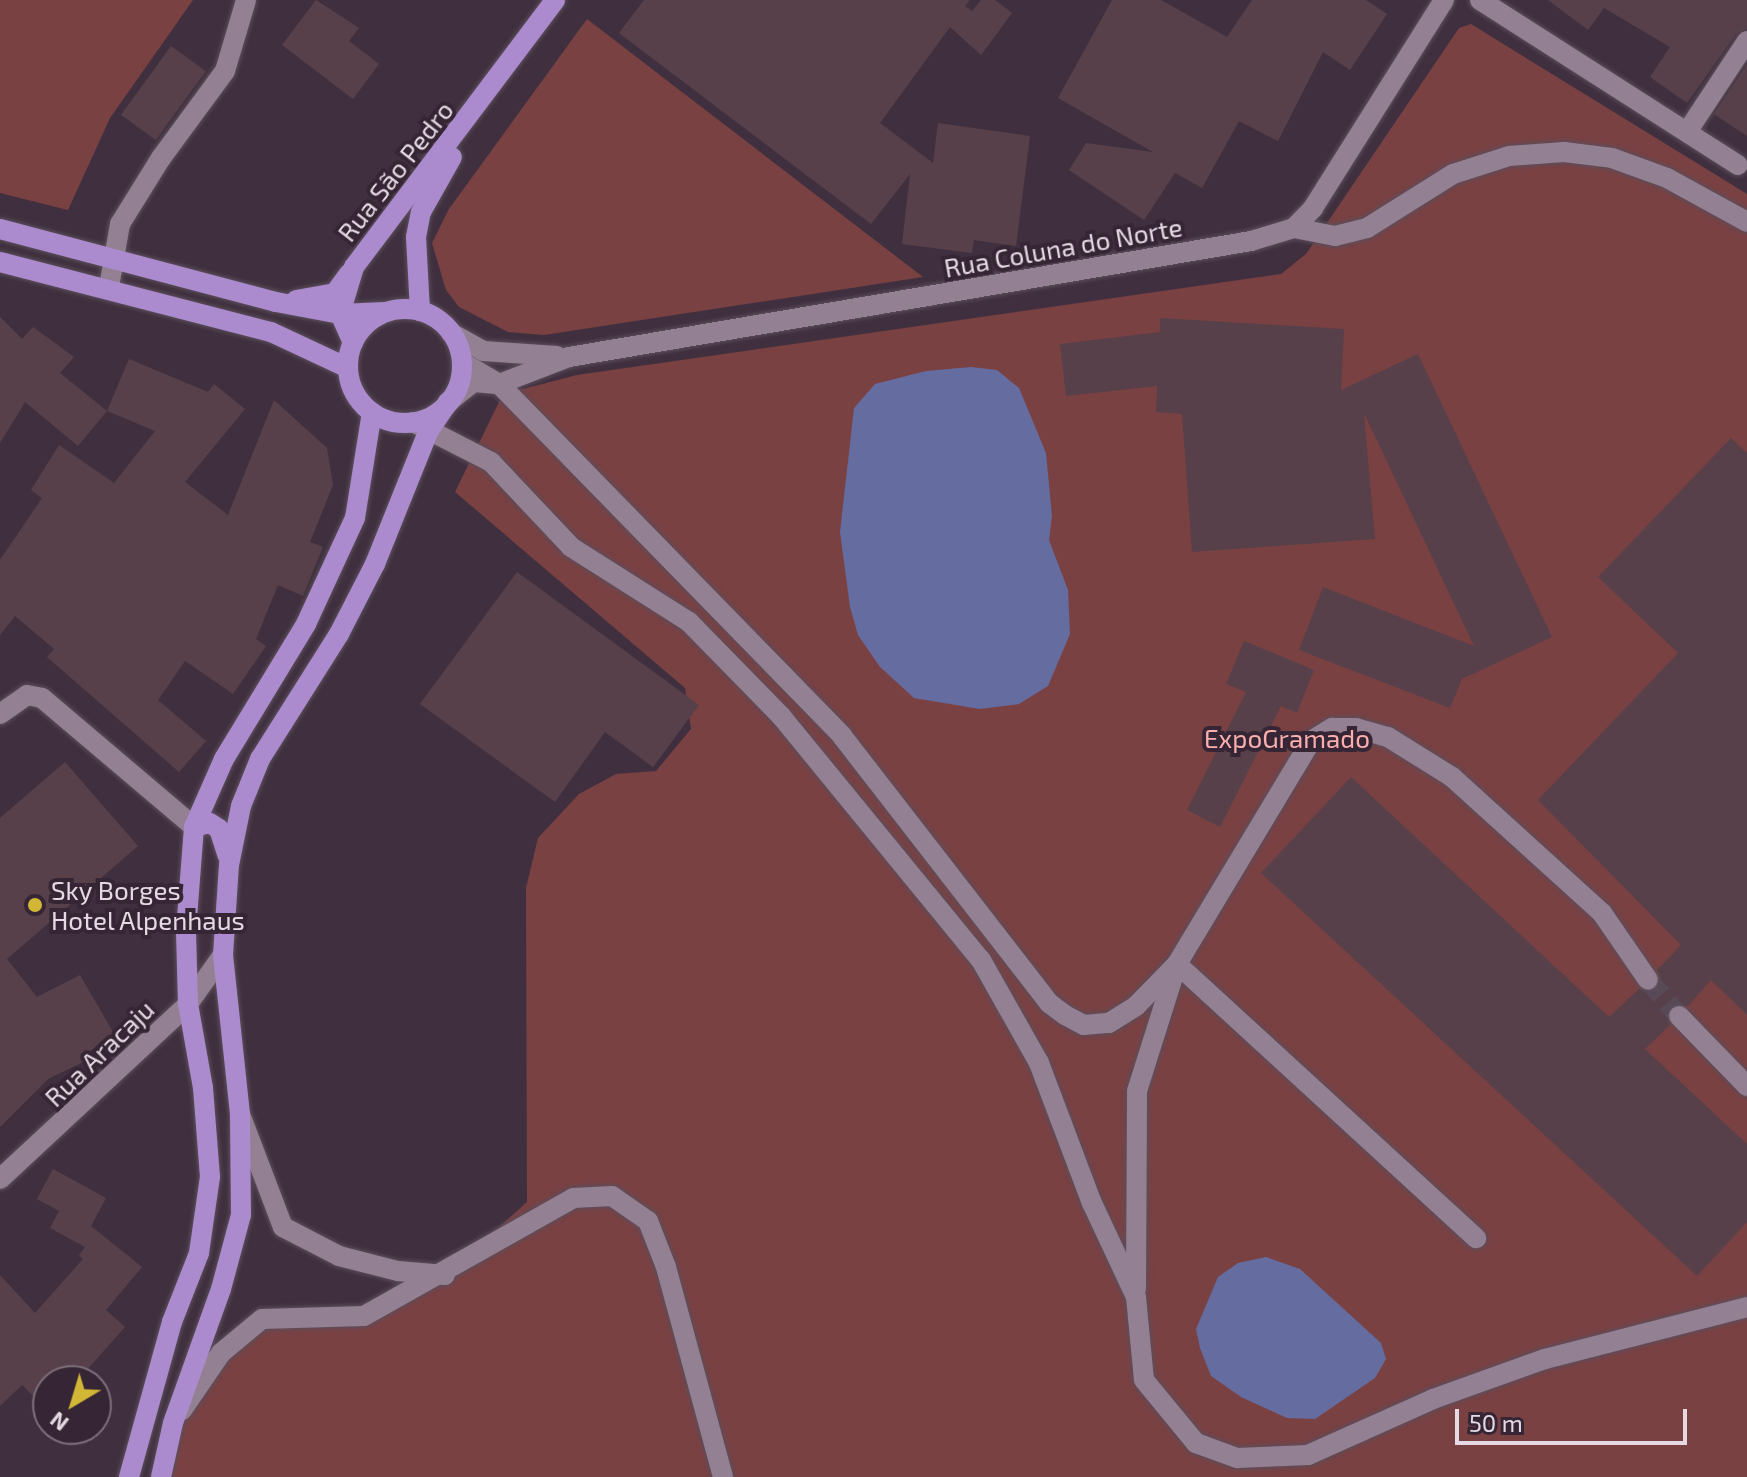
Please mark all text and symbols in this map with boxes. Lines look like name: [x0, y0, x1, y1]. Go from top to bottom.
street label: Rua São Pedro: [331, 95, 459, 247]
street label: Rua Coluna do Norte: [942, 211, 1184, 283]
park label: ExpoGramado: [1204, 722, 1370, 754]
place label: Sky Borges Hotel Alpenhaus: [51, 874, 246, 936]
marker: Sky Borges Hotel Alpenhaus: [26, 896, 44, 914]
street label: Rua Aracaju: [38, 993, 160, 1113]
north arrow: [32, 1365, 112, 1445]
scale bar: [1459, 1393, 1691, 1443]
text: N: [44, 1407, 73, 1437]
text: 50 m: [1469, 1408, 1523, 1437]

